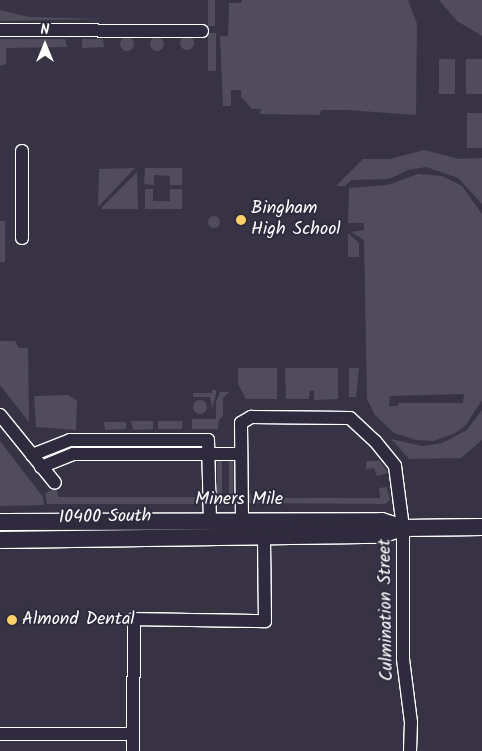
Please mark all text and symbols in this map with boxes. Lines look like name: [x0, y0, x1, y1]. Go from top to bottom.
text: N: [41, 19, 49, 41]
north arrow: [20, 20, 70, 70]
place label: Bingham High School: [251, 199, 341, 242]
marker: Bingham High School: [235, 214, 247, 226]
street label: Miners Mile: [195, 489, 283, 511]
street label: 10400 South: [58, 506, 152, 530]
street label: Culmination Street: [375, 539, 399, 681]
place label: Almond Dental: [22, 609, 135, 631]
marker: Almond Dental: [6, 614, 18, 626]

